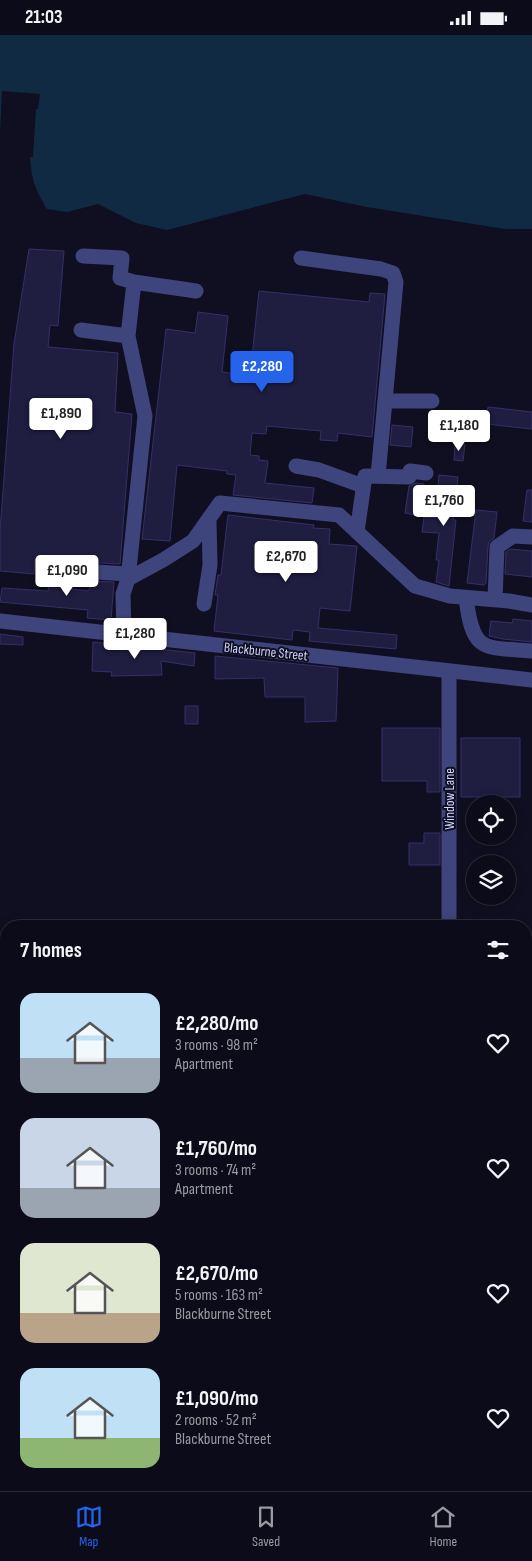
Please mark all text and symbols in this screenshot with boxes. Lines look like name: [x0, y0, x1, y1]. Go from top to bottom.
text: 21:03: [25, 6, 63, 29]
pin: £2,280: [221, 351, 303, 393]
text: £2,280: [241, 357, 283, 376]
pin: £1,890: [20, 397, 102, 440]
text: £1,890: [40, 404, 82, 423]
pin: £1,180: [418, 409, 500, 452]
text: £1,180: [439, 416, 479, 435]
pin: £1,760: [403, 485, 485, 527]
text: £1,760: [424, 491, 464, 510]
pin: £2,670: [245, 541, 327, 583]
text: £2,670: [266, 547, 306, 566]
pin: £1,090: [26, 555, 108, 597]
text: £1,090: [46, 561, 88, 580]
pin: £1,280: [94, 617, 176, 660]
text: £1,280: [115, 624, 155, 643]
street label: Blackburne Street: [223, 639, 309, 664]
street label: Window Lane: [441, 768, 458, 830]
map controls: [466, 795, 516, 905]
button: locate: [466, 795, 516, 845]
button: layers: [466, 855, 516, 905]
icon: filters: [484, 936, 512, 964]
text: 7 homes: [20, 938, 82, 963]
text: £2,280/mo: [175, 1011, 258, 1036]
icon: home: [60, 1013, 120, 1073]
icon: heart: [484, 1029, 512, 1057]
text: 3 rooms · 98 m²: [175, 1036, 258, 1055]
text: Apartment: [175, 1055, 233, 1074]
text: £1,760/mo: [175, 1136, 257, 1161]
icon: home: [60, 1138, 120, 1198]
icon: heart: [484, 1154, 512, 1182]
text: 3 rooms · 74 m²: [175, 1161, 256, 1180]
text: Apartment: [175, 1180, 233, 1199]
text: £2,670/mo: [175, 1261, 258, 1286]
icon: home: [60, 1263, 120, 1323]
icon: heart: [484, 1279, 512, 1307]
text: 5 rooms · 163 m²: [175, 1286, 263, 1305]
text: Blackburne Street: [175, 1305, 271, 1324]
text: £1,090/mo: [175, 1386, 258, 1411]
icon: home: [60, 1388, 120, 1448]
icon: heart: [484, 1404, 512, 1432]
text: 2 rooms · 52 m²: [175, 1411, 257, 1430]
text: Blackburne Street: [175, 1430, 271, 1449]
tab: Map: [75, 1503, 103, 1550]
tab: Saved: [252, 1503, 280, 1550]
tab: Home: [429, 1503, 457, 1550]

